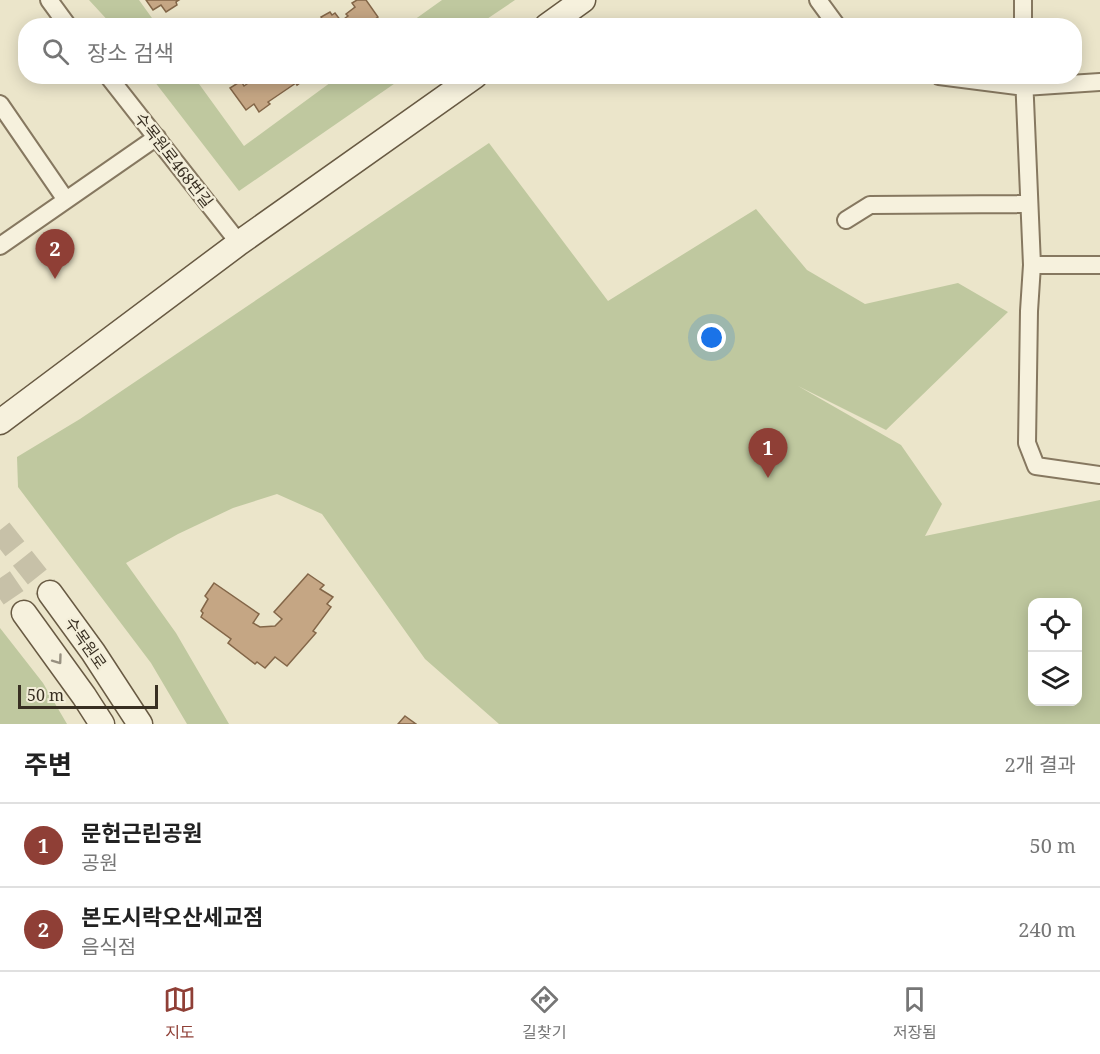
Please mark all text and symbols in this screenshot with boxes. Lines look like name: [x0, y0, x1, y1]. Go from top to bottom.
search box: [18, 18, 1082, 84]
icon: search: [39, 35, 72, 68]
text: 장소 검색: [87, 37, 174, 67]
street label: 수목원로468번길: [130, 108, 218, 212]
pin: 2: [36, 230, 74, 279]
your location: [697, 323, 726, 352]
pin: 1: [748, 428, 788, 478]
map controls: [1028, 598, 1082, 706]
button: locate: [1028, 598, 1082, 652]
street label: 수목원로: [60, 613, 112, 674]
button: layers: [1028, 652, 1082, 706]
one-way arrow: [51, 654, 62, 665]
scale bar: [18, 682, 158, 710]
text: 50 m: [27, 684, 64, 706]
text: 주변: [24, 746, 72, 782]
text: 2개 결과: [1004, 751, 1076, 778]
text: 문헌근린공원: [81, 817, 202, 847]
text: 1: [38, 832, 49, 859]
text: 50 m: [1030, 832, 1076, 859]
text: 공원: [81, 849, 118, 876]
text: 본도시락오산세교점: [81, 901, 263, 931]
text: 2: [38, 916, 49, 943]
text: 240 m: [1018, 916, 1076, 943]
text: 음식점: [81, 933, 136, 960]
tab: 지도: [163, 983, 196, 1043]
tab: 길찾기: [522, 983, 567, 1043]
tab: 저장됨: [893, 983, 937, 1043]

